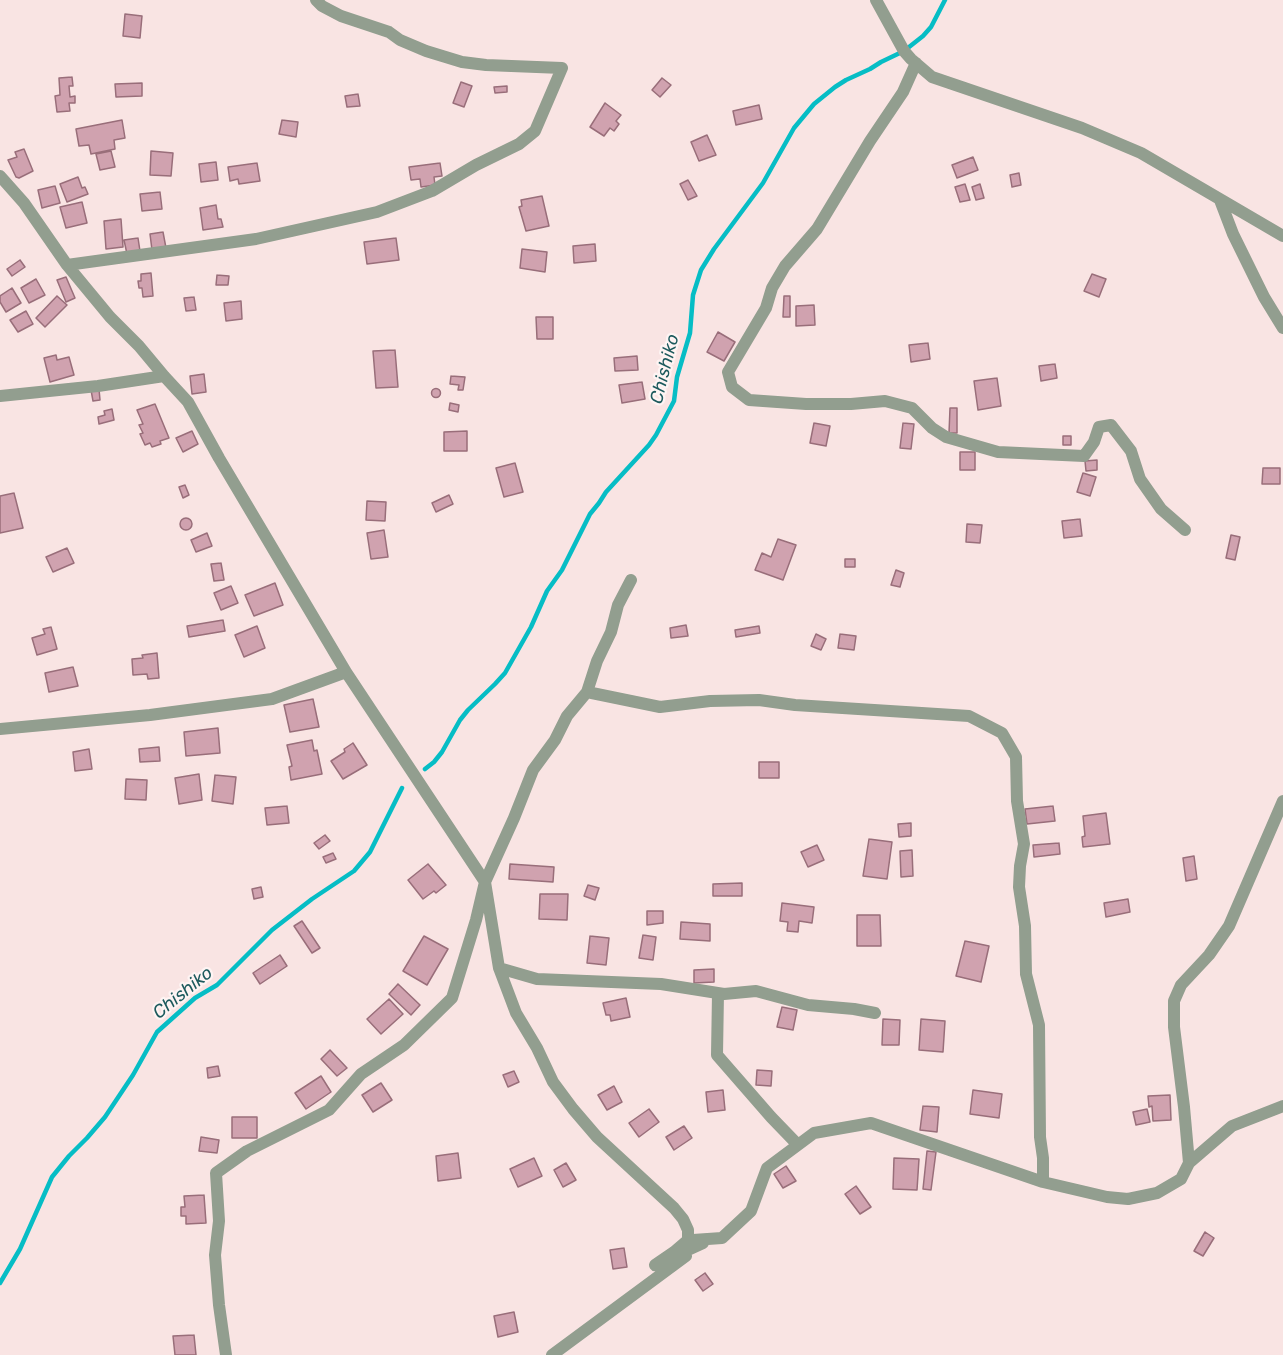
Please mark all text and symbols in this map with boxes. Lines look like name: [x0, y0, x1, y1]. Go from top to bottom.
water label: Chishiko: [646, 332, 684, 406]
water label: Chishiko: [149, 962, 217, 1024]

